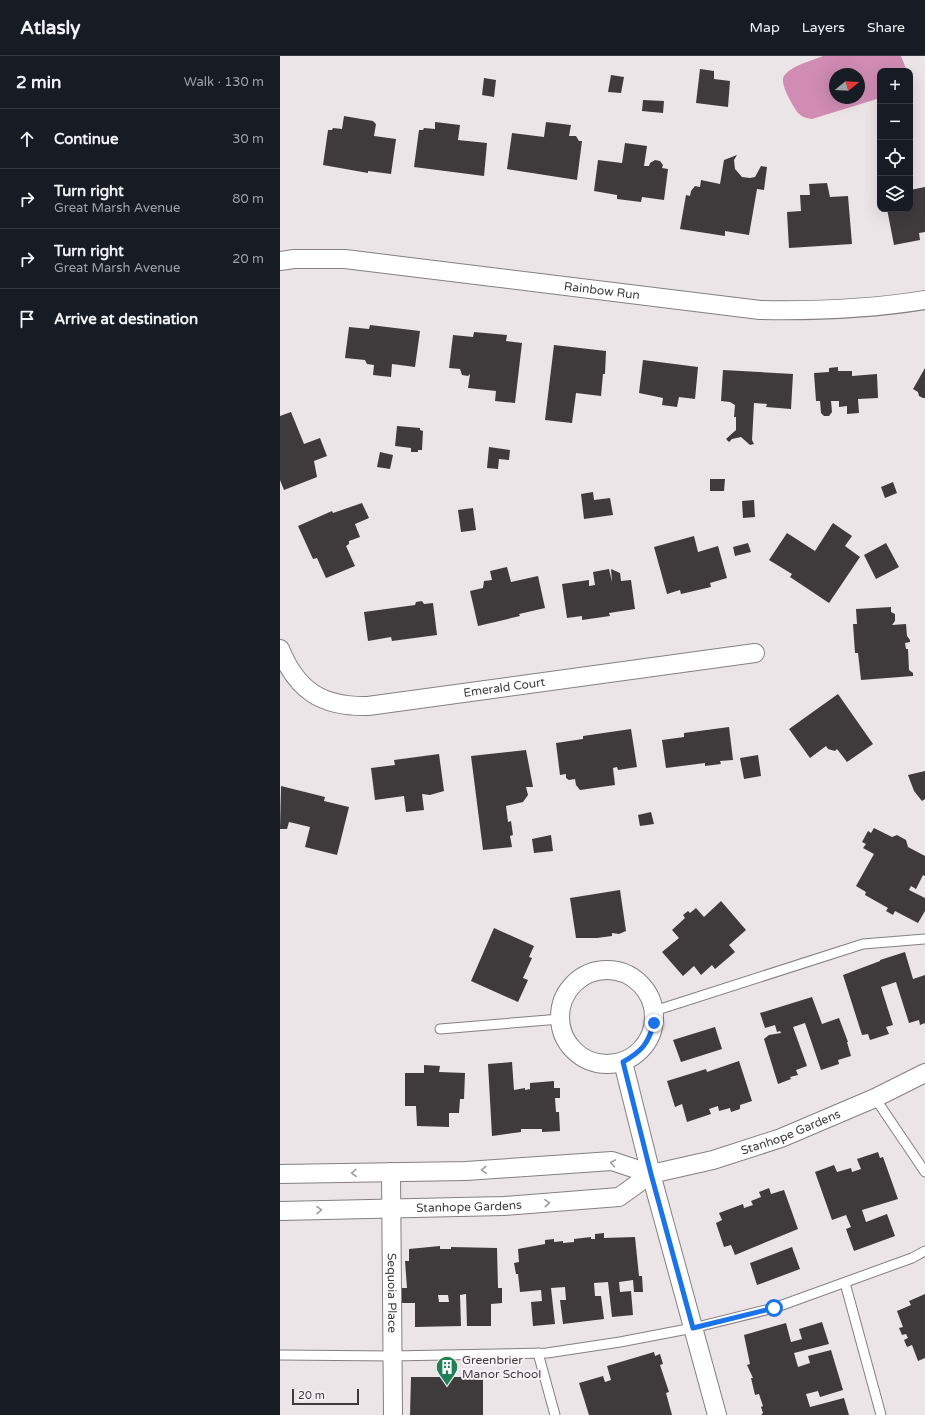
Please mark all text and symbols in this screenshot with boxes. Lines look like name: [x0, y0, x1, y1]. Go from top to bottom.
text: Atlasly: [20, 17, 80, 39]
text: Map: [750, 19, 780, 36]
text: Layers: [802, 19, 845, 36]
text: Share: [867, 19, 905, 36]
north arrow: [829, 68, 865, 104]
map controls: [877, 68, 913, 212]
button: +: [877, 68, 913, 104]
text: 2 min: [16, 72, 61, 93]
text: Walk · 130 m: [184, 74, 264, 90]
button: −: [877, 104, 913, 140]
icon: ahead: [16, 128, 38, 150]
text: Continue: [54, 130, 118, 148]
text: 30 m: [232, 131, 264, 147]
button: locate: [877, 140, 913, 176]
button: layers: [877, 176, 913, 212]
text: Turn right: [54, 182, 124, 200]
icon: right: [16, 188, 38, 210]
text: 80 m: [232, 191, 264, 207]
text: Great Marsh Avenue: [54, 200, 180, 216]
text: Turn right: [54, 242, 124, 260]
icon: right: [16, 248, 38, 270]
text: 20 m: [232, 251, 264, 267]
text: Great Marsh Avenue: [54, 260, 180, 276]
street label: Rainbow Run: [563, 279, 641, 302]
icon: arrive: [16, 308, 38, 330]
text: Arrive at destination: [54, 310, 198, 328]
street label: Emerald Court: [462, 675, 546, 700]
route end: [645, 1014, 663, 1032]
street label: Stanhope Gardens: [739, 1106, 843, 1157]
one-way arrow: [610, 1159, 617, 1168]
one-way arrow: [481, 1165, 487, 1174]
one-way arrow: [351, 1169, 357, 1177]
street label: Stanhope Gardens: [416, 1198, 522, 1215]
one-way arrow: [544, 1198, 550, 1207]
one-way arrow: [316, 1206, 322, 1214]
street label: Sequoia Place: [385, 1253, 399, 1333]
route start: [765, 1299, 783, 1317]
place label: Greenbrier Manor School: [462, 1353, 541, 1381]
building icon: Greenbrier Manor School: [434, 1354, 460, 1387]
scale bar: [292, 1387, 359, 1406]
text: 20 m: [298, 1389, 325, 1402]

